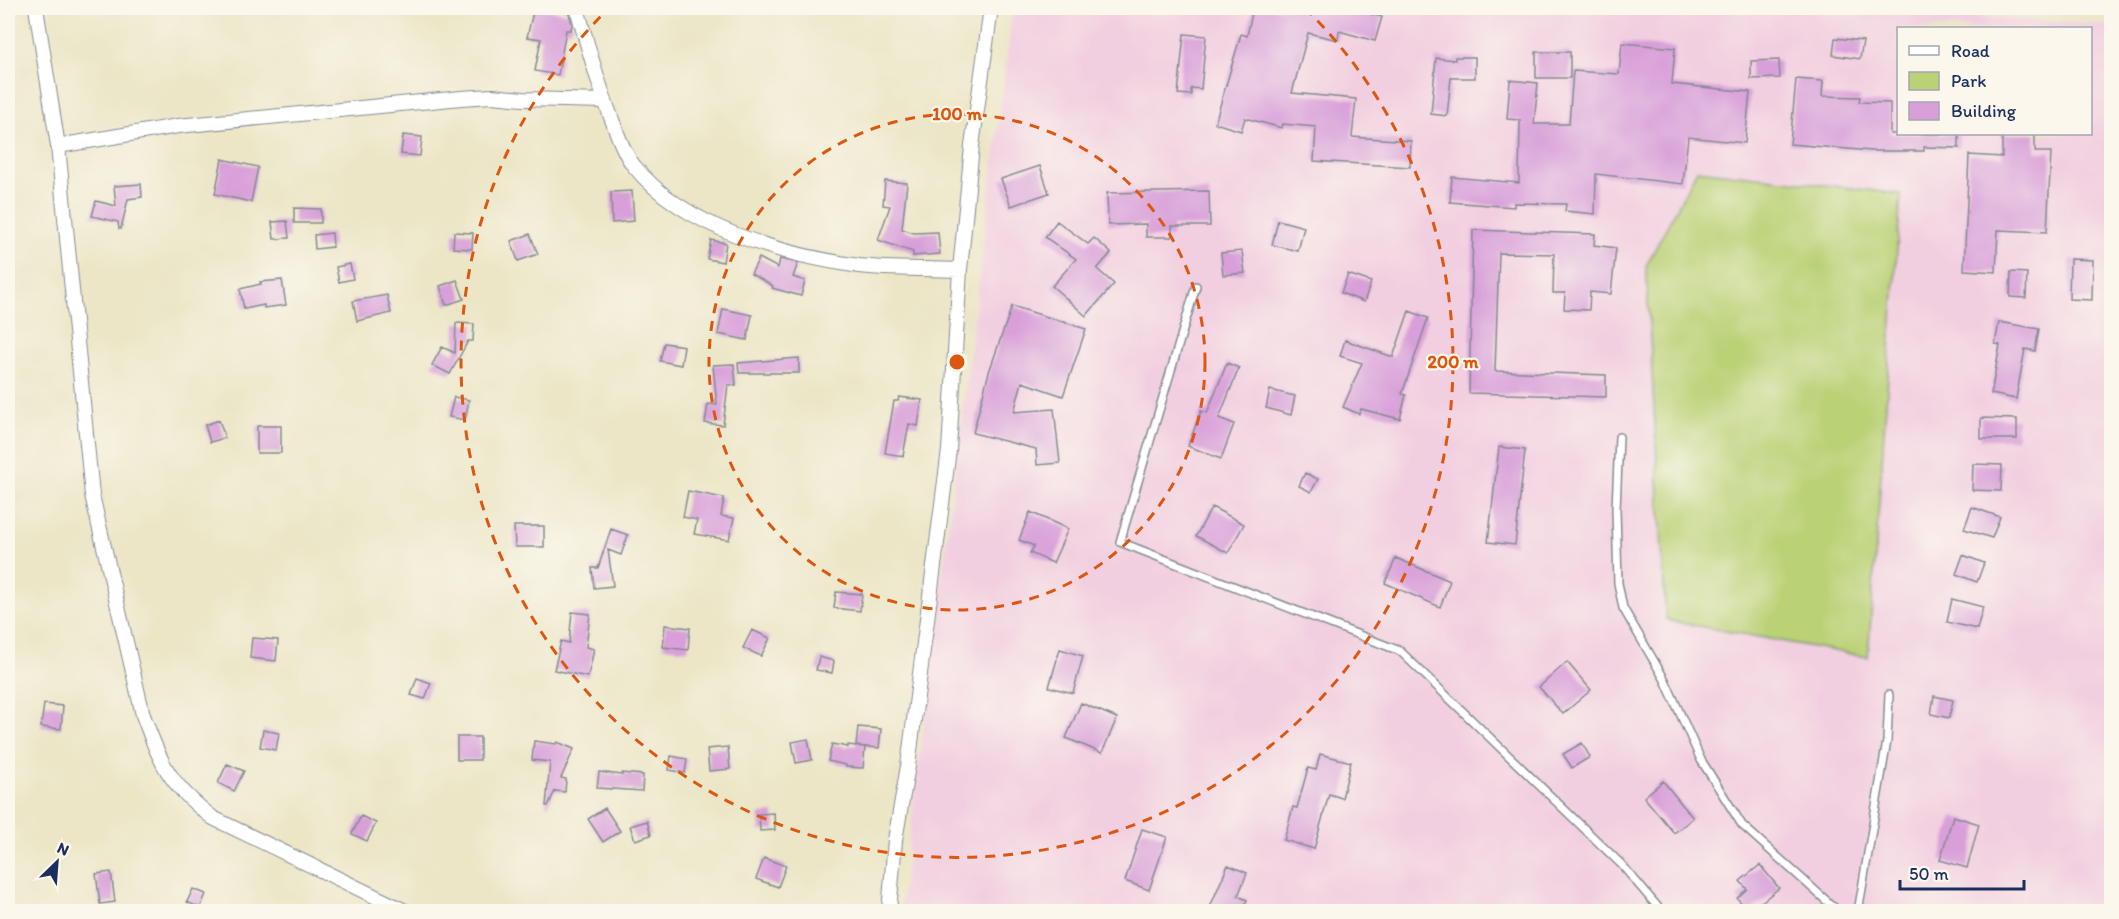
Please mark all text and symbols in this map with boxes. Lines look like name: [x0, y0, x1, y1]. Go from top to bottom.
legend: [1897, 27, 2092, 135]
text: Road: [1951, 40, 1990, 62]
text: Park: [1951, 70, 1986, 92]
text: Building: [1951, 100, 2017, 122]
text: 100 m: [932, 103, 983, 125]
text: 200 m: [1428, 351, 1479, 373]
centre of rings: [947, 352, 967, 372]
north arrow: [27, 832, 87, 892]
text: N: [54, 838, 72, 860]
scale bar: [1900, 853, 2024, 891]
text: 50 m: [1909, 863, 1949, 885]

